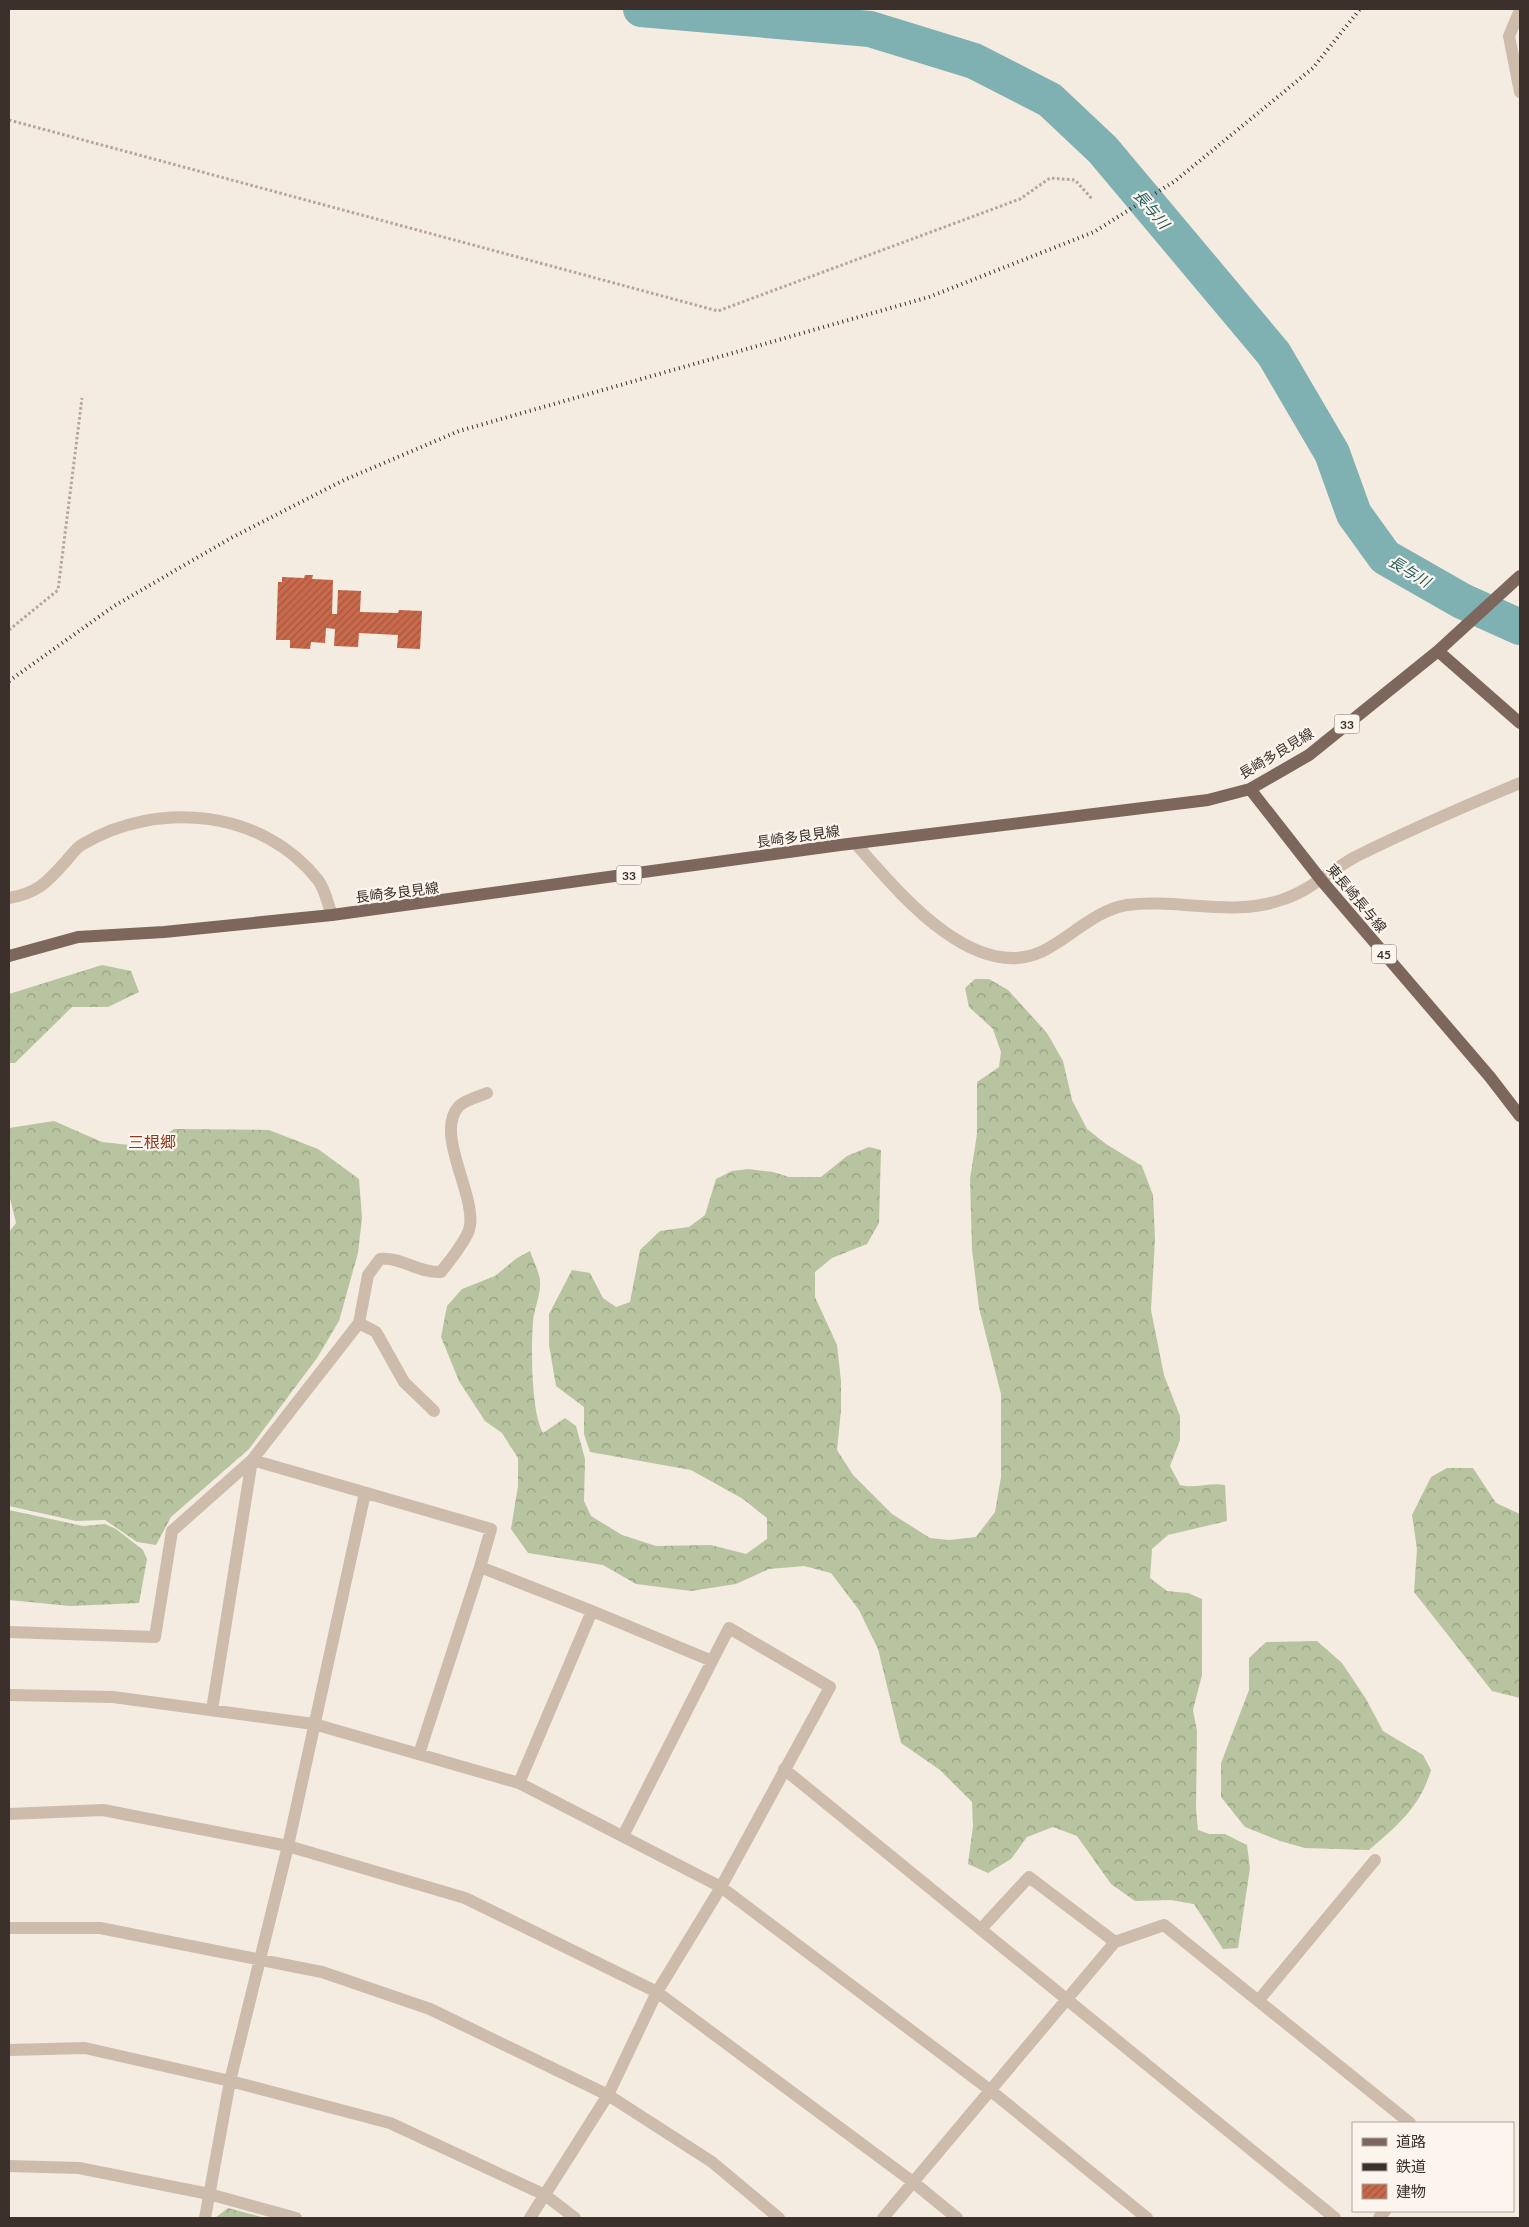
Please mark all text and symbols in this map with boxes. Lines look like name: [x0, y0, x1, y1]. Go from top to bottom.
water label: 長与川: [1131, 186, 1175, 234]
water label: 長与川: [1386, 552, 1436, 591]
road number: 33: [1334, 714, 1360, 734]
street label: 長崎多良見線: [1236, 724, 1316, 782]
street label: 長崎多良見線: [755, 822, 841, 850]
street label: 東長崎長与線: [1323, 860, 1391, 936]
road number: 33: [616, 866, 642, 884]
street label: 長崎多良見線: [354, 878, 440, 906]
road number: 45: [1372, 944, 1396, 964]
district label: 三根郷: [128, 1132, 176, 1151]
legend: [1352, 2122, 1514, 2212]
text: 道路: [1396, 2132, 1426, 2150]
text: 鉄道: [1396, 2157, 1426, 2175]
text: 建物: [1396, 2182, 1426, 2200]

